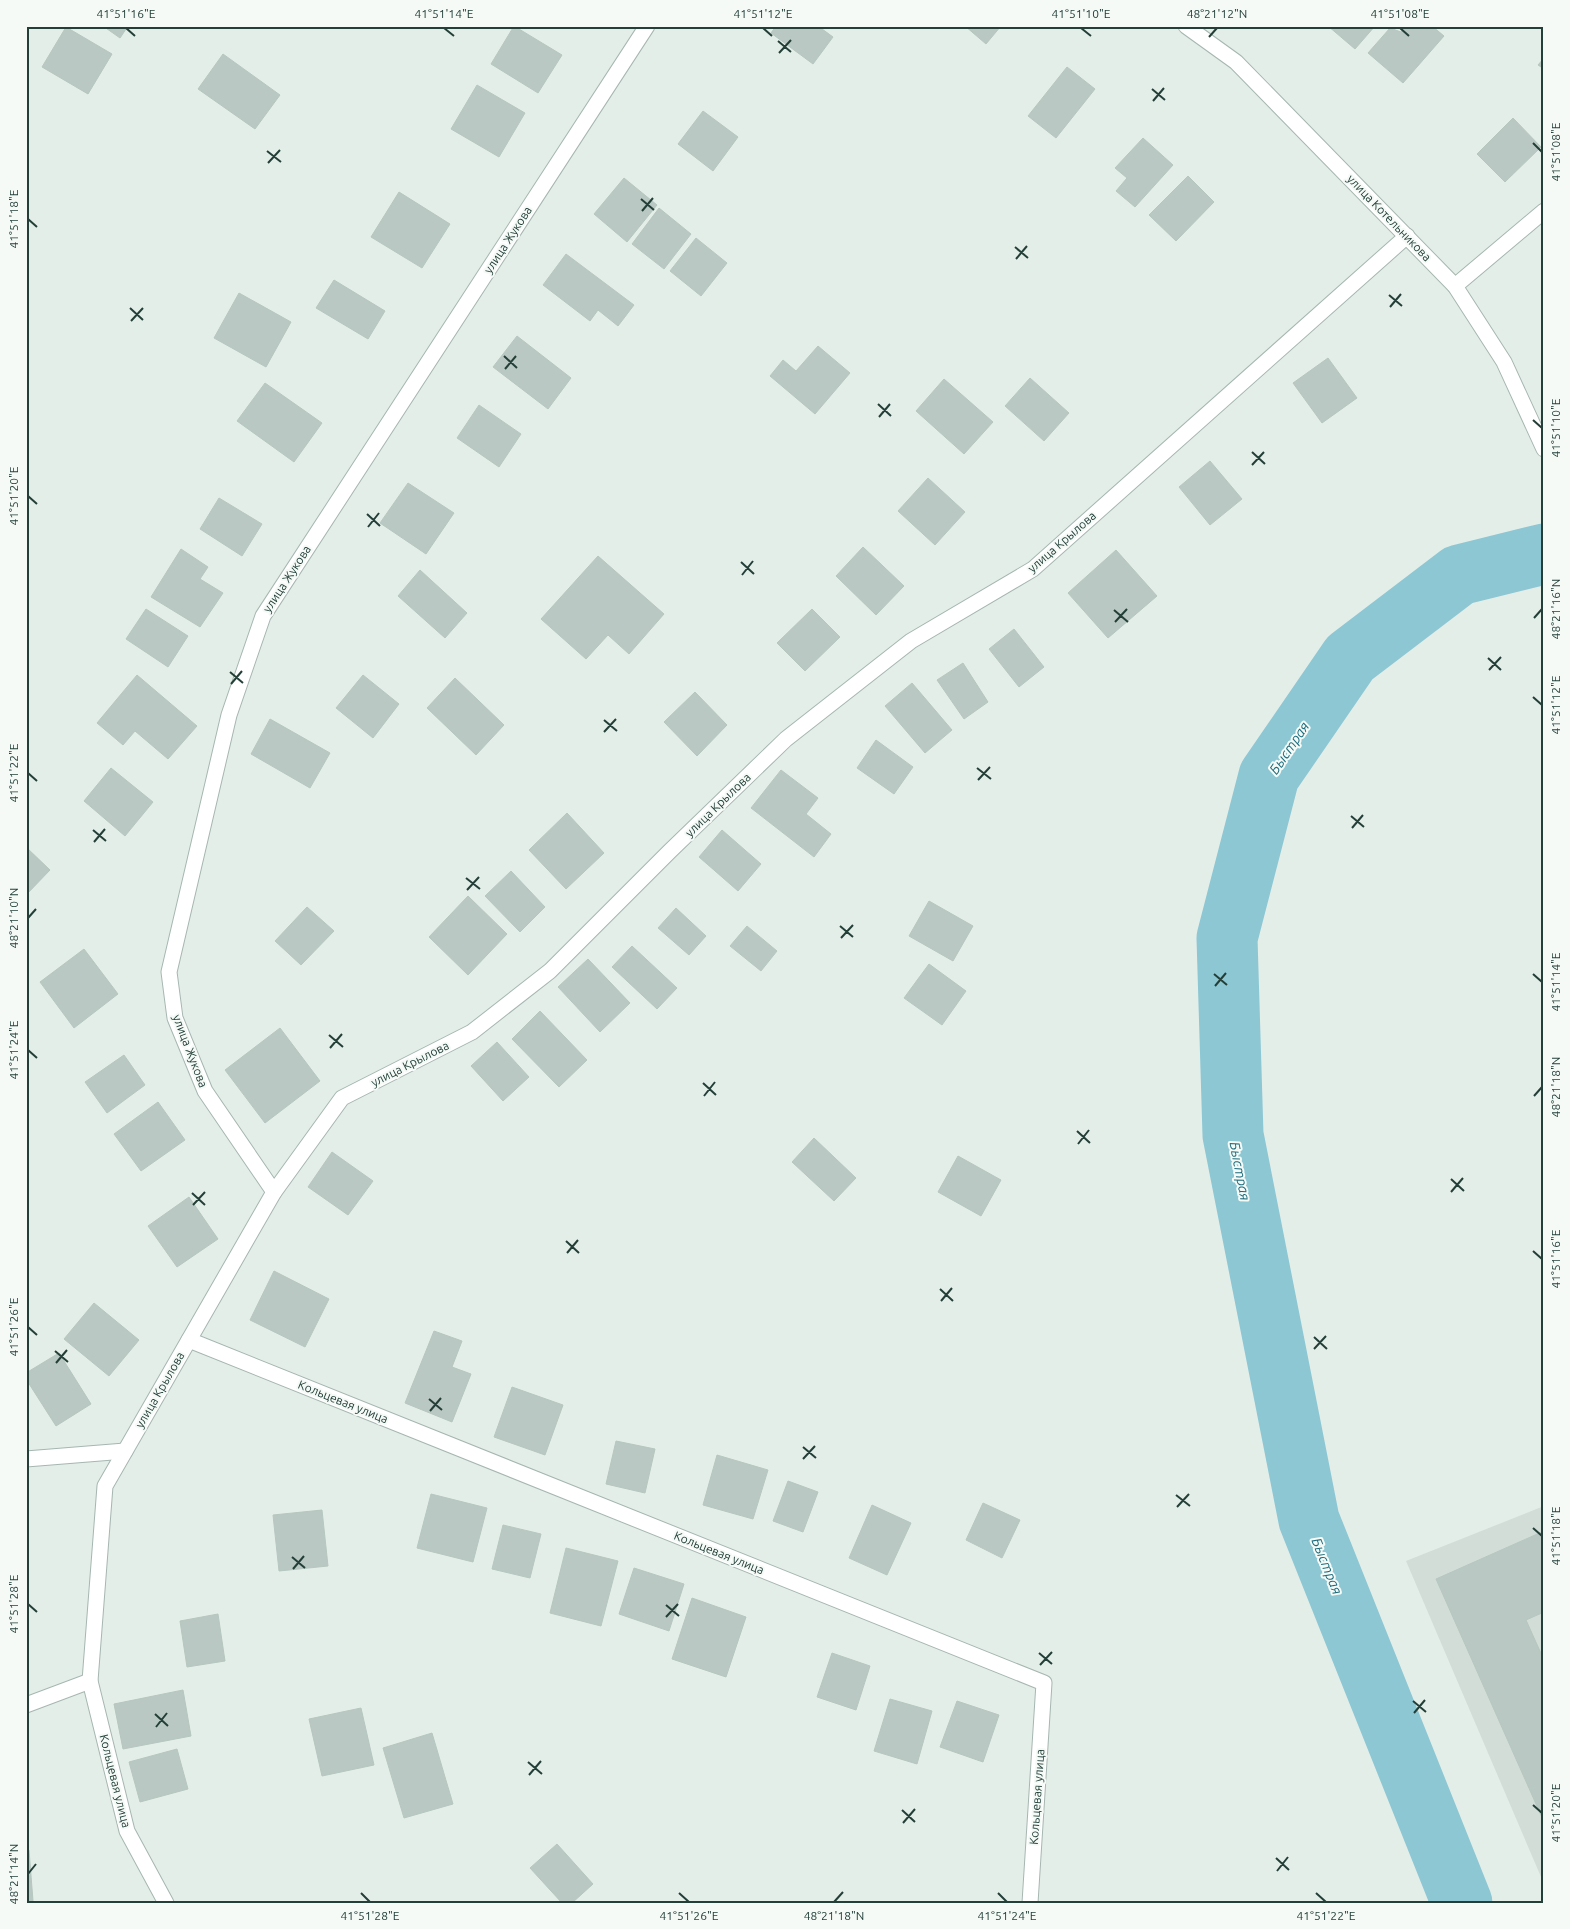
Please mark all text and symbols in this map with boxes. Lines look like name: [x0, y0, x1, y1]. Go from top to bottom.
text: 41°51'16"E: [97, 7, 156, 20]
text: 41°51'14"E: [415, 7, 474, 20]
text: 41°51'12"E: [734, 7, 793, 20]
text: 41°51'10"E: [1052, 7, 1111, 20]
text: 48°21'12"N: [1187, 7, 1247, 20]
text: 41°51'08"E: [1371, 7, 1430, 20]
text: 41°51'08"E: [1549, 122, 1562, 181]
street label: улица Котельникова: [1345, 172, 1434, 263]
text: 41°51'18"E: [7, 189, 20, 248]
street label: улица Жукова: [481, 204, 534, 276]
text: 41°51'10"E: [1549, 398, 1562, 457]
text: 41°51'20"E: [7, 466, 20, 525]
street label: улица Крылова: [1025, 509, 1098, 575]
street label: улица Жукова: [260, 543, 313, 615]
text: 48°21'16"N: [1549, 579, 1562, 639]
text: 41°51'12"E: [1549, 675, 1562, 734]
water label: Быстрая: [1266, 719, 1312, 777]
text: 41°51'22"E: [7, 743, 20, 802]
street label: улица Крылова: [682, 770, 753, 839]
text: 48°21'10"N: [7, 888, 20, 948]
text: 41°51'14"E: [1549, 952, 1562, 1011]
street label: улица Жукова: [171, 1012, 210, 1089]
text: 41°51'24"E: [7, 1020, 20, 1079]
street label: улица Крылова: [369, 1038, 451, 1089]
text: 48°21'18"N: [1549, 1057, 1562, 1117]
water label: Быстрая: [1226, 1140, 1254, 1202]
text: 41°51'16"E: [1549, 1229, 1562, 1288]
text: 41°51'26"E: [7, 1297, 20, 1356]
street label: улица Крылова: [133, 1349, 187, 1430]
street label: Кольцевая улица: [296, 1378, 390, 1426]
text: 41°51'18"E: [1549, 1506, 1562, 1565]
street label: Кольцевая улица: [672, 1529, 766, 1577]
water label: Быстрая: [1308, 1535, 1346, 1597]
text: 41°51'28"E: [7, 1574, 20, 1633]
street label: Кольцевая улица: [98, 1733, 133, 1829]
street label: Кольцевая улица: [1027, 1749, 1046, 1845]
text: 41°51'20"E: [1549, 1783, 1562, 1842]
text: 48°21'14"N: [7, 1844, 20, 1904]
text: 41°51'28"E: [341, 1909, 400, 1922]
text: 41°51'26"E: [660, 1909, 719, 1922]
text: 48°21'18"N: [804, 1909, 864, 1922]
text: 41°51'24"E: [978, 1909, 1037, 1922]
text: 41°51'22"E: [1297, 1909, 1356, 1922]

